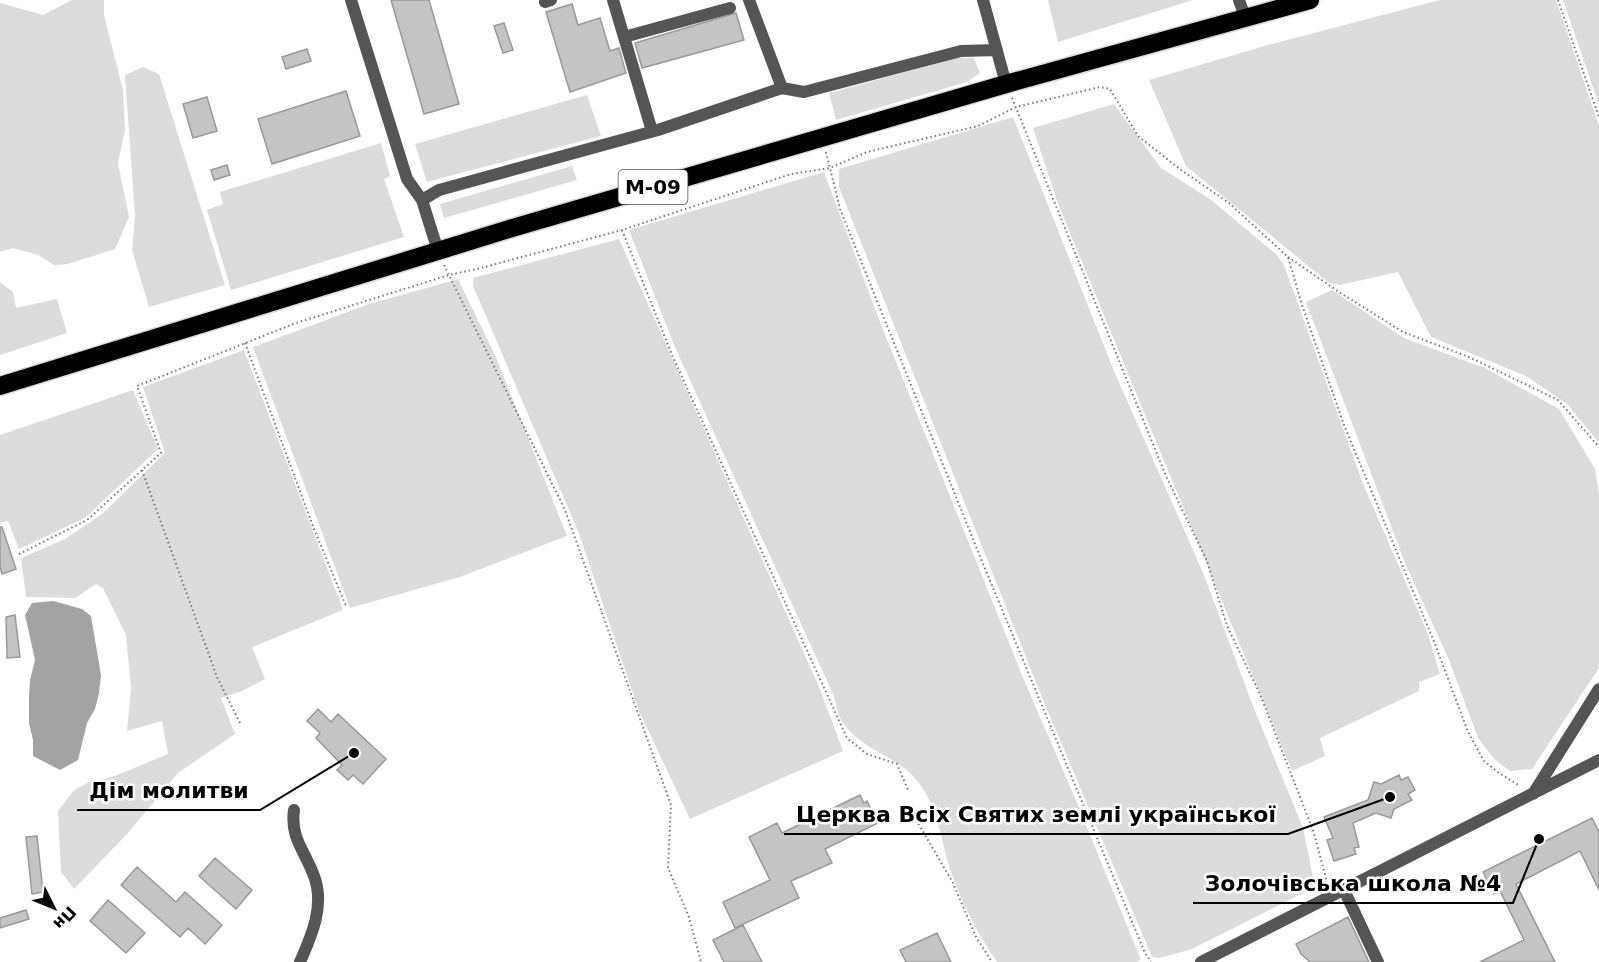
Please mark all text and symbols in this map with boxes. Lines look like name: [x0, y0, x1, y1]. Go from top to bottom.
road number: М-09: [618, 170, 688, 204]
callout: Дім молитви: [77, 770, 260, 810]
text: Дім молитви: [89, 778, 249, 803]
callout: Церква Всіх Святих землі української: [784, 794, 1288, 834]
text: Церква Всіх Святих землі української: [796, 802, 1276, 827]
callout: Золочівська школа №4: [1193, 863, 1513, 903]
text: Золочівська школа №4: [1205, 871, 1501, 896]
north arrow: [24, 878, 84, 938]
text: Пн: [49, 902, 80, 933]

